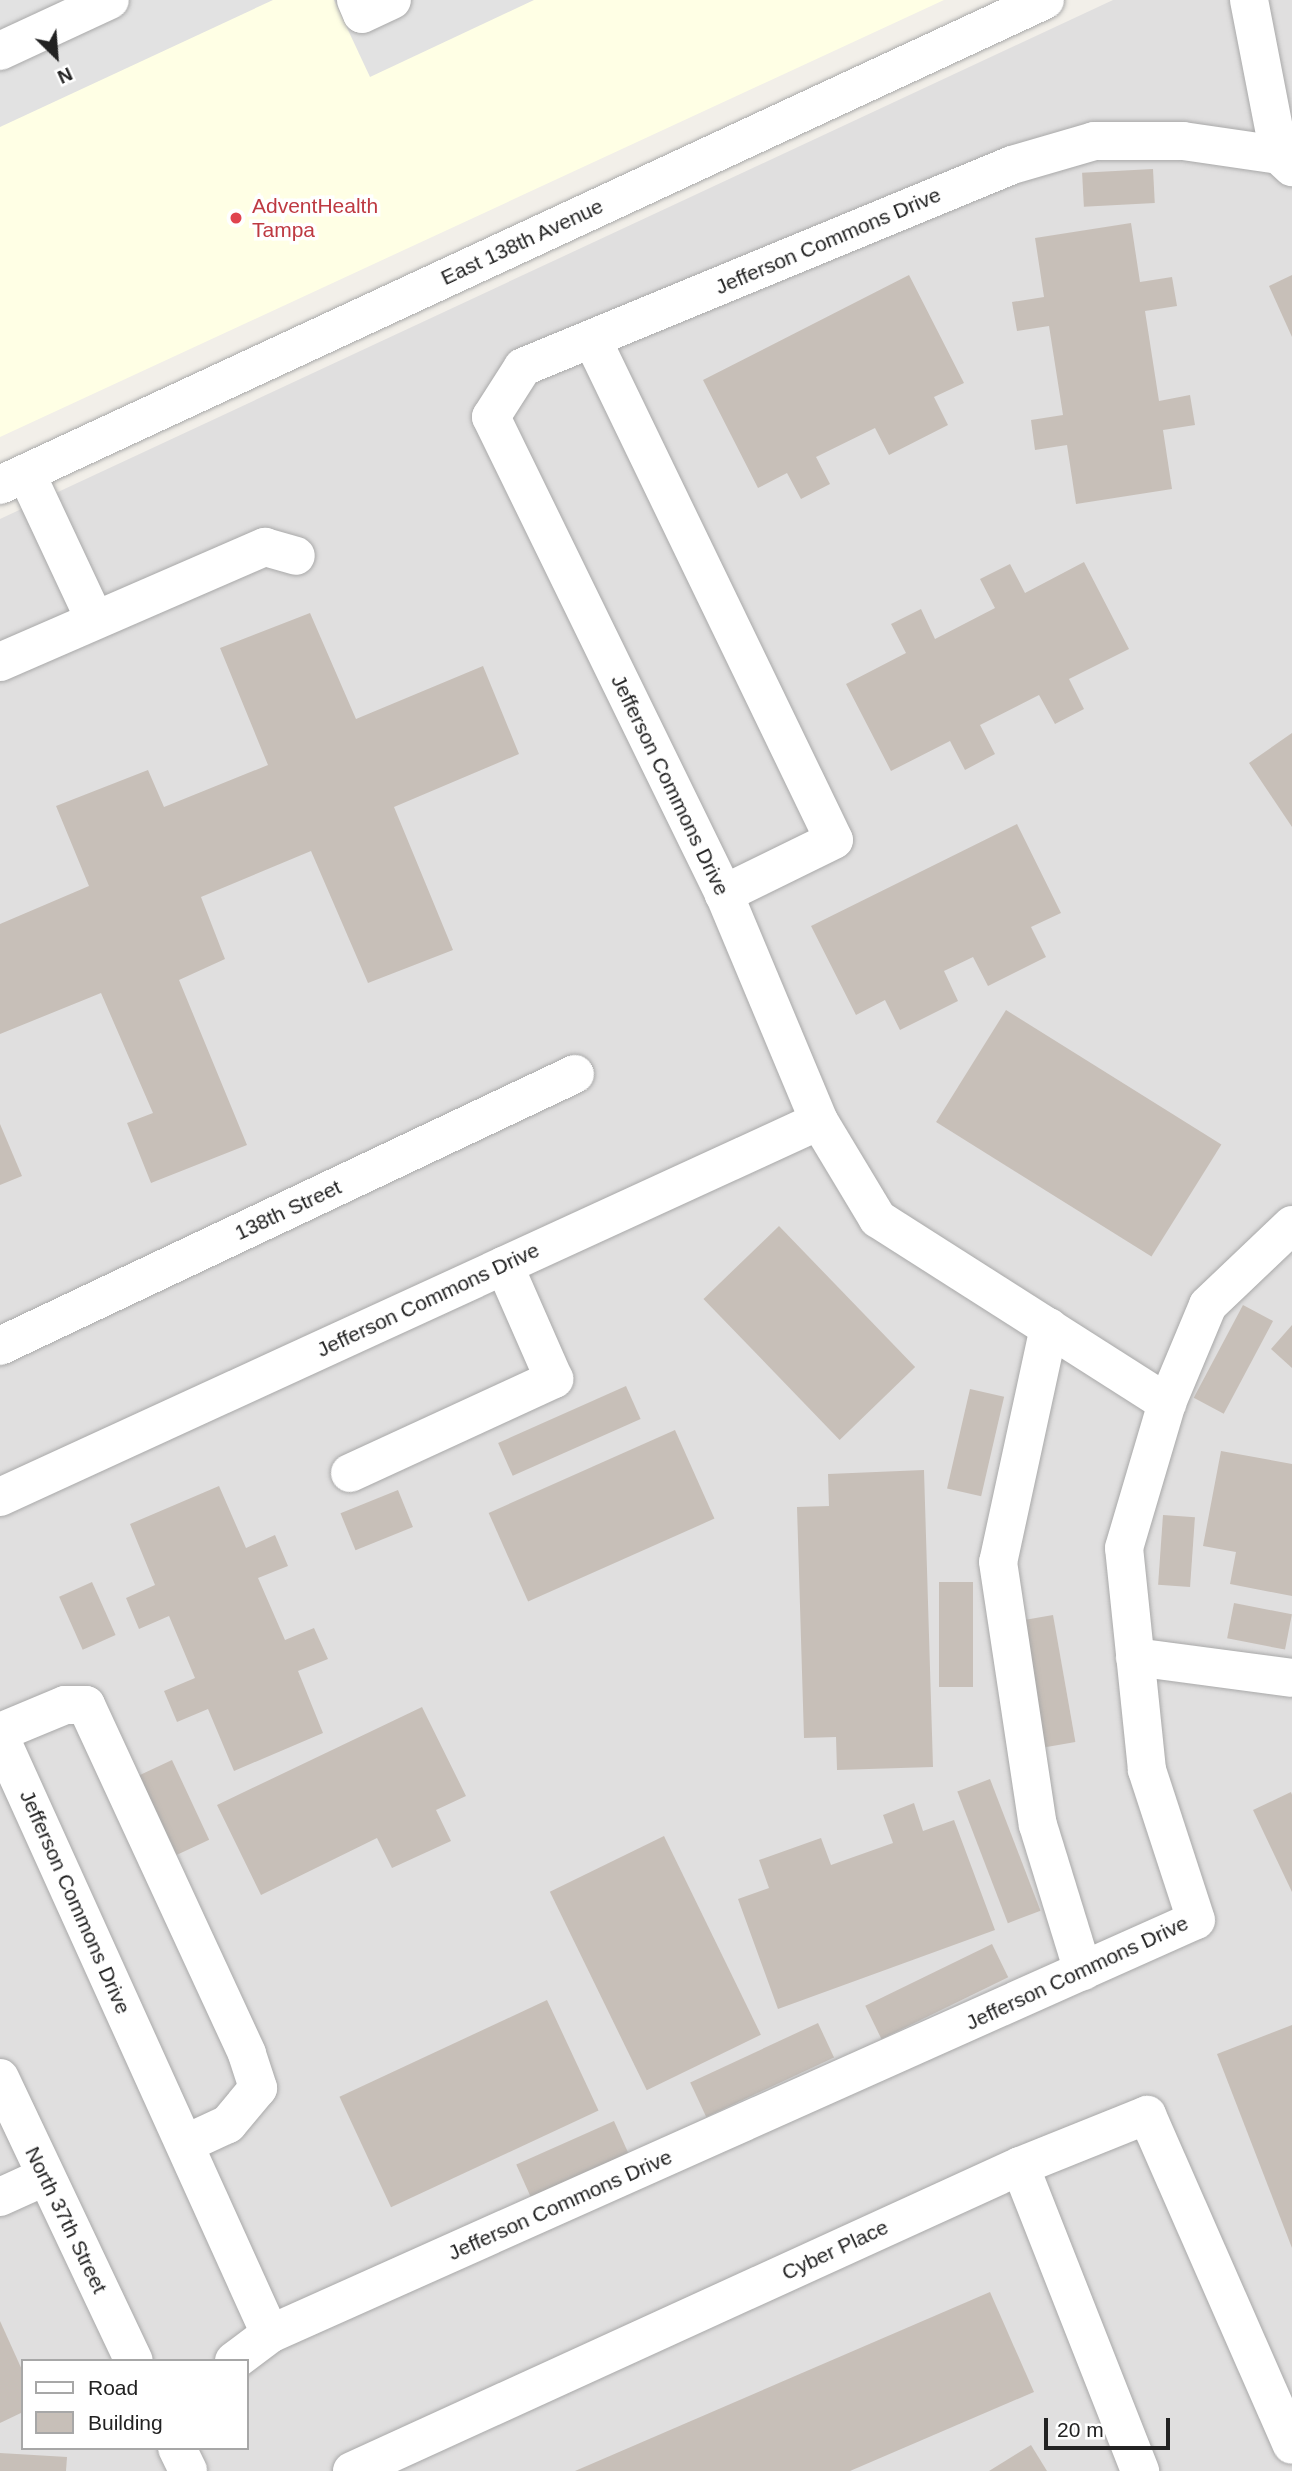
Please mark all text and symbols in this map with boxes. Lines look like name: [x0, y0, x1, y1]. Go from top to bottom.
north arrow: [21, 21, 91, 91]
text: N: [54, 63, 76, 88]
street label: Jefferson Commons Drive: [712, 182, 944, 300]
place label: AdventHealth Tampa: [252, 193, 378, 243]
street label: East 138th Avenue: [436, 193, 608, 291]
marker: AdventHealth Tampa: [226, 208, 246, 228]
street label: Jefferson Commons Drive: [606, 671, 734, 899]
street label: 138th Street: [231, 1174, 345, 1246]
street label: Jefferson Commons Drive: [313, 1237, 543, 1363]
street label: Jefferson Commons Drive: [14, 1786, 136, 2018]
street label: Jefferson Commons Drive: [962, 1910, 1192, 2036]
street label: North 37th Street: [20, 2143, 112, 2297]
street label: Jefferson Commons Drive: [444, 2144, 676, 2266]
street label: Cyber Place: [778, 2214, 892, 2286]
legend: [21, 2359, 248, 2450]
text: Road: [88, 2376, 138, 2399]
scale bar: [1047, 2404, 1173, 2448]
text: Building: [88, 2411, 163, 2434]
text: 20 m: [1057, 2418, 1104, 2441]

